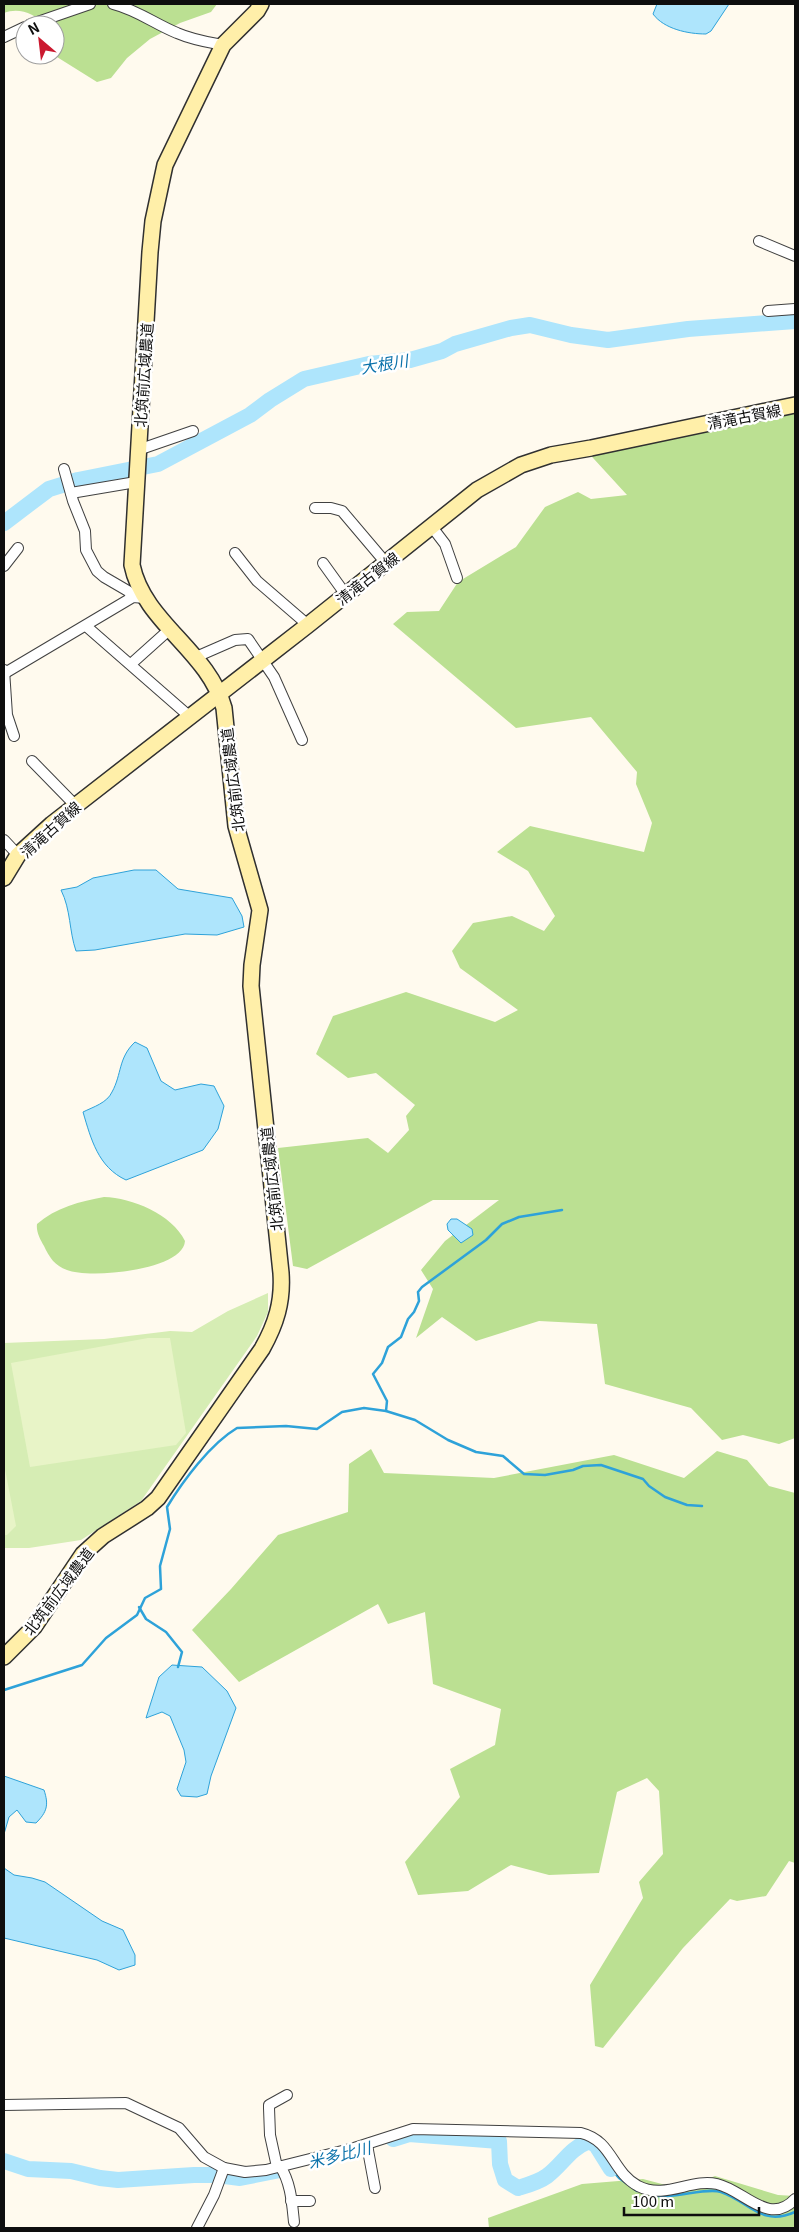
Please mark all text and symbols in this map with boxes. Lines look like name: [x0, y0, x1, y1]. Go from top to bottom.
north arrow: [15, 15, 65, 65]
text: N: [24, 16, 43, 39]
street label: 北筑前広域農道: [129, 322, 157, 428]
water label: 大根川: [358, 347, 412, 379]
street label: 清滝古賀線: [705, 399, 783, 433]
street label: 清滝古賀線: [331, 547, 403, 609]
street label: 北筑前広域農道: [215, 727, 249, 833]
street label: 清滝古賀線: [15, 796, 85, 862]
street label: 北筑前広域農道: [255, 1126, 287, 1232]
street label: 北筑前広域農道: [18, 1543, 98, 1639]
water label: 米多比川: [305, 2134, 375, 2173]
scale bar: [624, 2184, 759, 2216]
text: 100 m: [632, 2190, 674, 2211]

